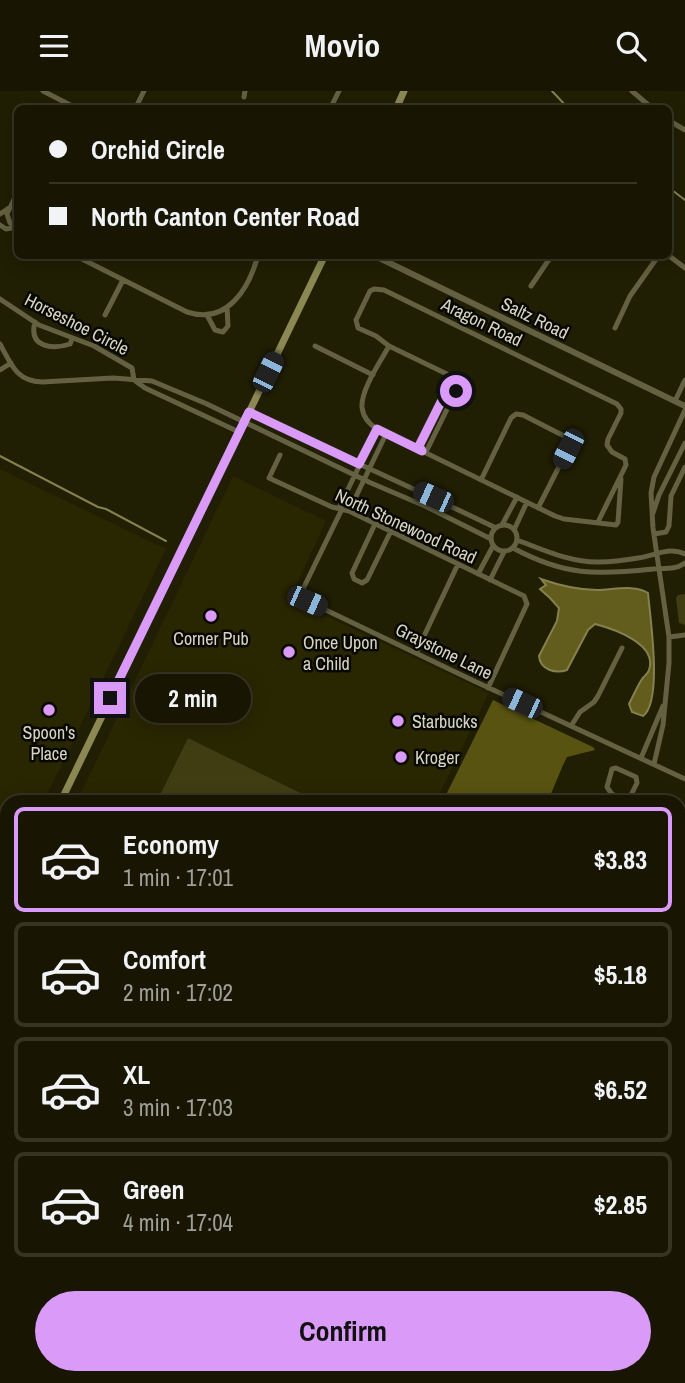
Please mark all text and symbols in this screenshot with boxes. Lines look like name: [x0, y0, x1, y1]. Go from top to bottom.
text: Movio: [305, 24, 380, 67]
icon: menu: [35, 27, 73, 65]
icon: search: [612, 27, 650, 65]
text: Orchid Circle: [91, 132, 225, 167]
text: North Canton Center Road: [91, 199, 360, 234]
street label: Horseshoe Circle: [21, 287, 133, 361]
street label: Aragon Road: [437, 291, 527, 352]
street label: Saltz Road: [497, 291, 573, 345]
car: [250, 349, 287, 395]
route start: [440, 375, 472, 407]
car: [550, 426, 587, 472]
car: [410, 479, 457, 515]
street label: North Stonewood Road: [331, 482, 481, 570]
car: [284, 583, 331, 619]
marker: Corner Pub: [203, 608, 219, 624]
street label: Graystone Lane: [391, 617, 497, 685]
place label: Corner Pub: [173, 626, 249, 651]
place label: Once Upon a Child: [303, 630, 378, 676]
marker: Once Upon a Child: [281, 644, 297, 660]
callout: 2 min: [134, 673, 250, 723]
route end: [94, 682, 126, 714]
text: 2 min: [168, 683, 218, 714]
car: [499, 685, 546, 721]
marker: Spoon's Place: [41, 702, 57, 718]
place label: Starbucks: [412, 709, 478, 734]
marker: Starbucks: [390, 713, 406, 729]
place label: Spoon's Place: [23, 720, 75, 766]
place label: Kroger: [415, 745, 459, 770]
marker: Kroger: [393, 749, 409, 765]
text: Economy: [123, 827, 219, 862]
icon: car: [39, 828, 102, 891]
text: $3.83: [594, 842, 647, 877]
text: 1 min · 17:01: [123, 862, 233, 893]
text: Comfort: [123, 942, 206, 977]
icon: car: [39, 943, 102, 1006]
text: $5.18: [594, 957, 647, 992]
text: 2 min · 17:02: [123, 977, 233, 1008]
text: XL: [123, 1057, 150, 1092]
icon: car: [39, 1058, 102, 1121]
text: $6.52: [594, 1072, 647, 1107]
text: 3 min · 17:03: [123, 1092, 233, 1123]
text: Green: [123, 1172, 185, 1207]
icon: car: [39, 1173, 102, 1236]
text: $2.85: [594, 1187, 647, 1222]
text: 4 min · 17:04: [123, 1207, 233, 1238]
button: Confirm: [35, 1291, 651, 1371]

